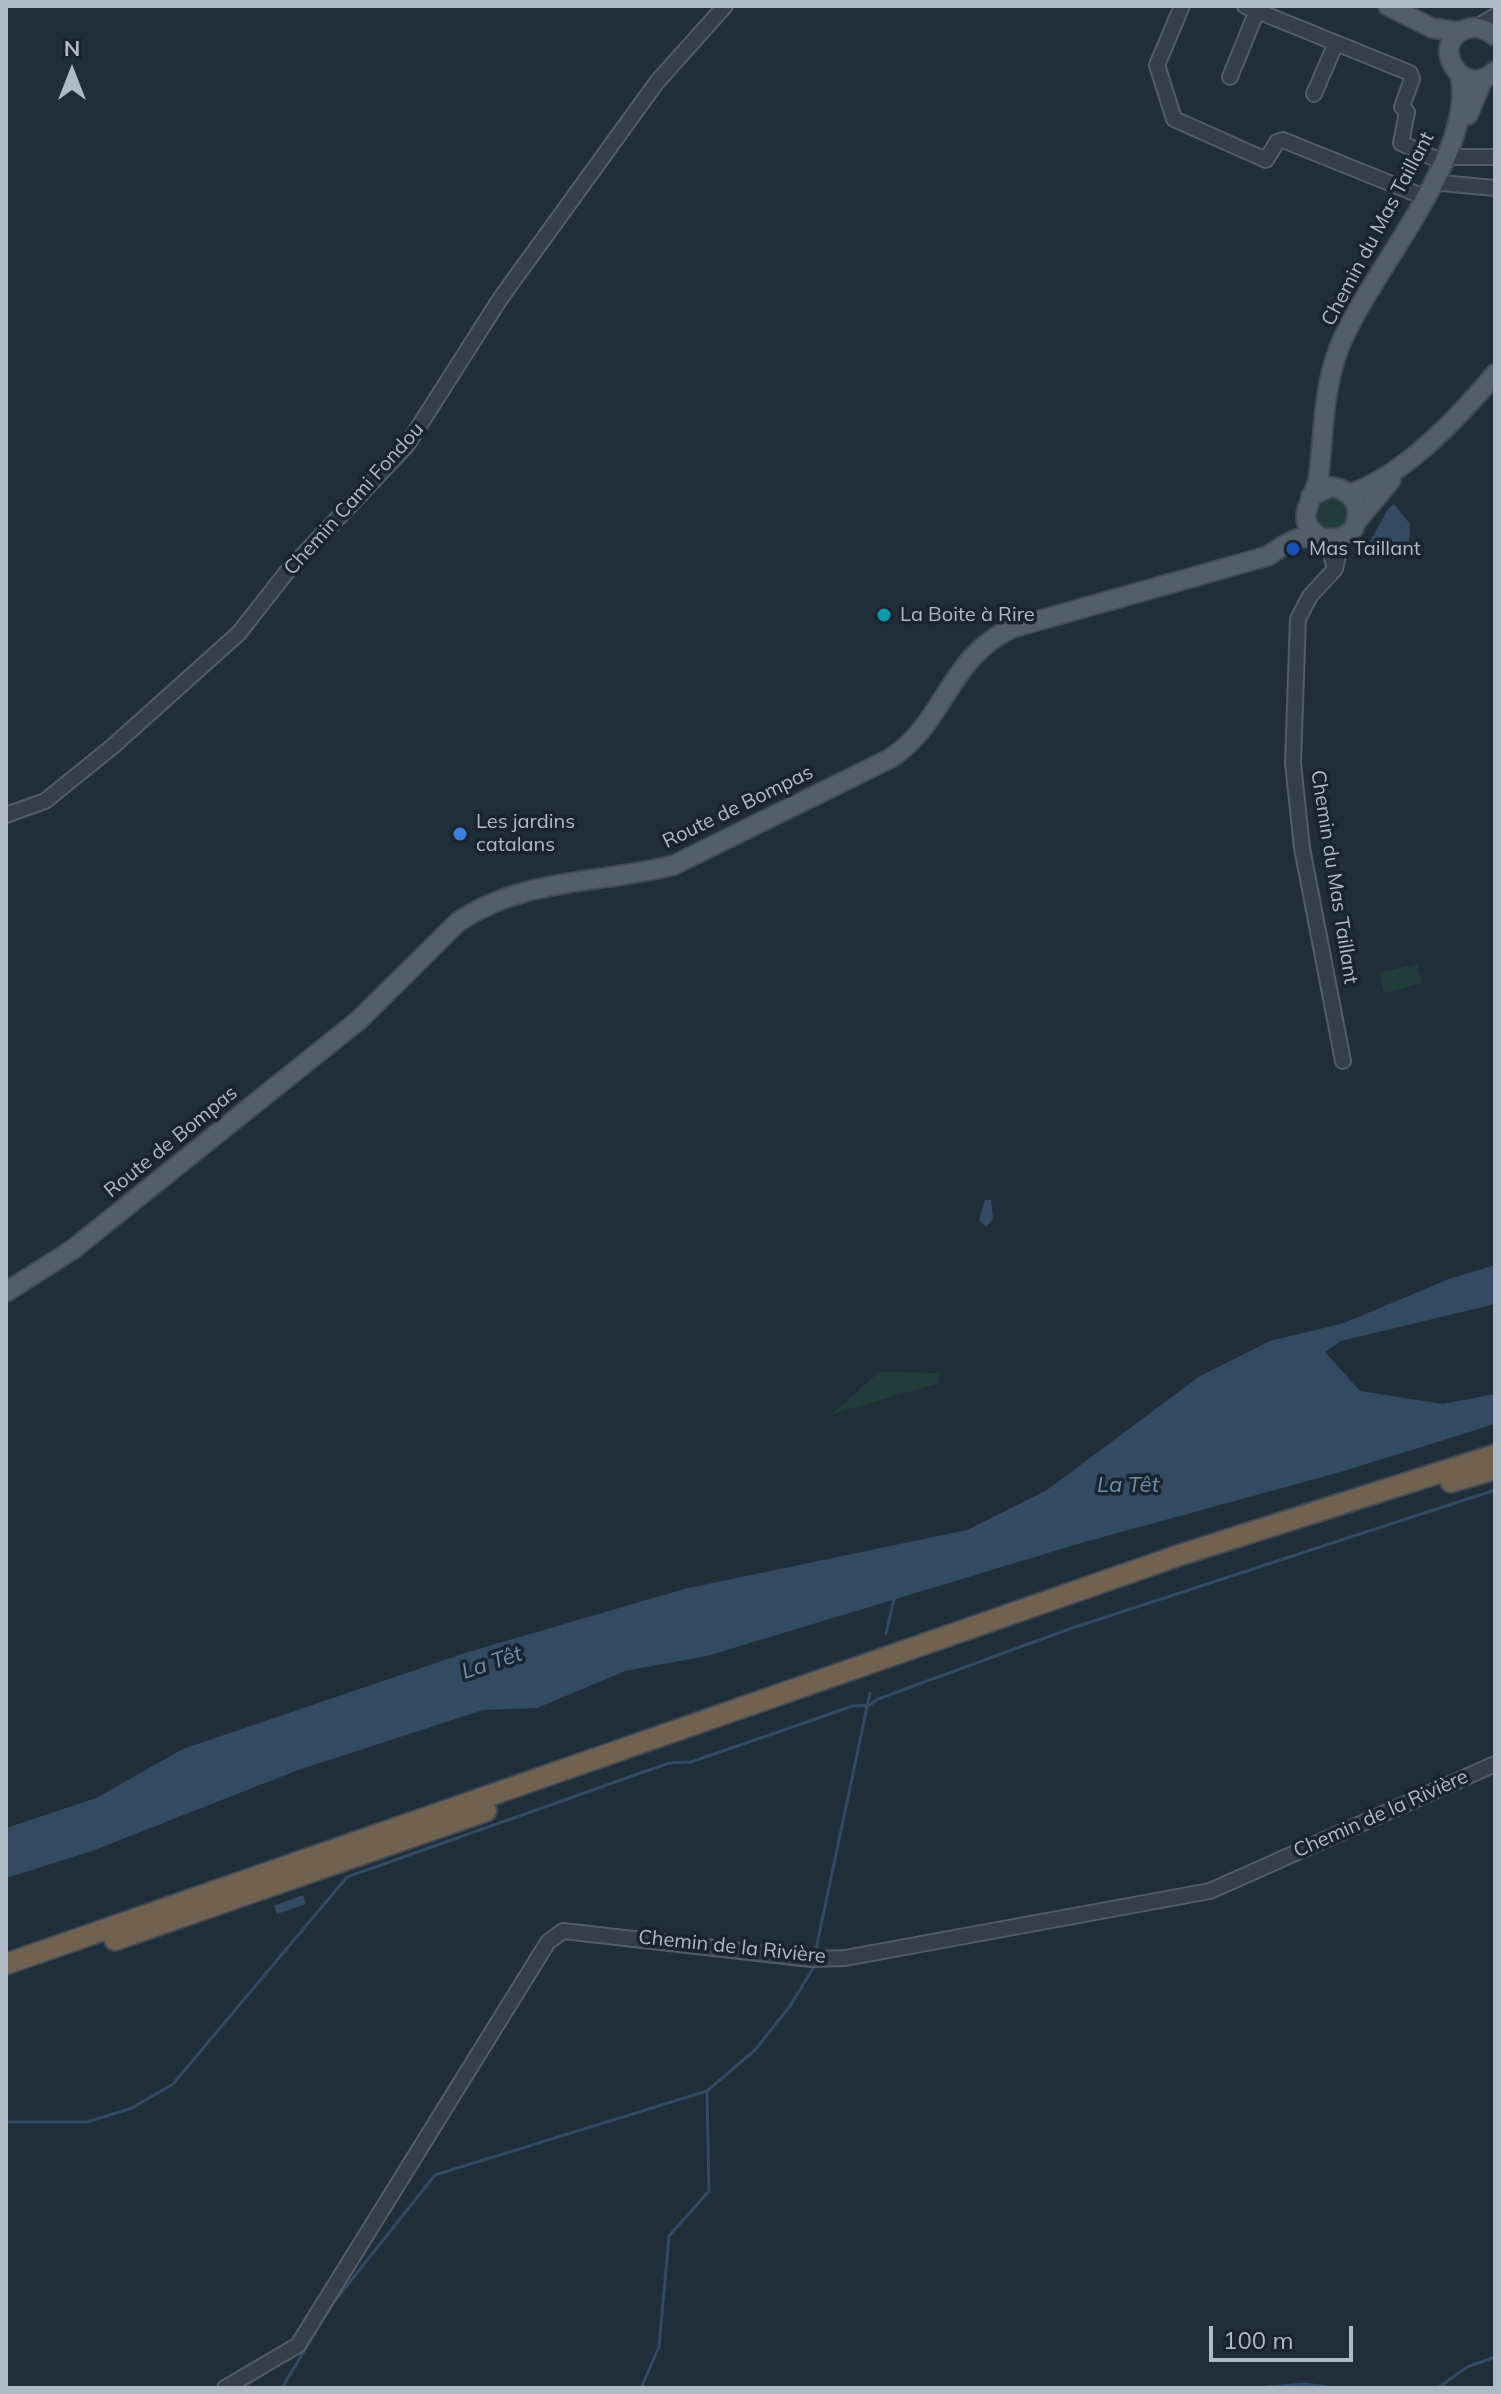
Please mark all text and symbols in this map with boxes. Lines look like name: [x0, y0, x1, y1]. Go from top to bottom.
north arrow: [32, 32, 112, 112]
text: N: [64, 34, 80, 62]
street label: Chemin du Mas Taillant: [1317, 128, 1439, 330]
street label: Chemin Cami Fondou: [279, 418, 429, 580]
place label: Mas Taillant: [1309, 537, 1421, 561]
marker: Mas Taillant: [1284, 540, 1302, 558]
place label: La Boite à Rire: [900, 603, 1035, 627]
marker: La Boite à Rire: [875, 606, 893, 624]
street label: Route de Bompas: [659, 760, 817, 854]
street label: Chemin du Mas Taillant: [1305, 768, 1363, 986]
place label: Les jardins catalans: [476, 810, 575, 857]
marker: Les jardins catalans: [451, 825, 469, 843]
street label: Route de Bompas: [100, 1081, 242, 1203]
water label: La Têt: [1097, 1472, 1159, 1498]
water label: La Têt: [458, 1641, 526, 1685]
street label: Chemin de la Rivière: [1290, 1765, 1472, 1863]
street label: Chemin de la Rivière: [637, 1925, 827, 1969]
scale bar: [1213, 2310, 1357, 2360]
text: 100 m: [1223, 2325, 1294, 2355]

